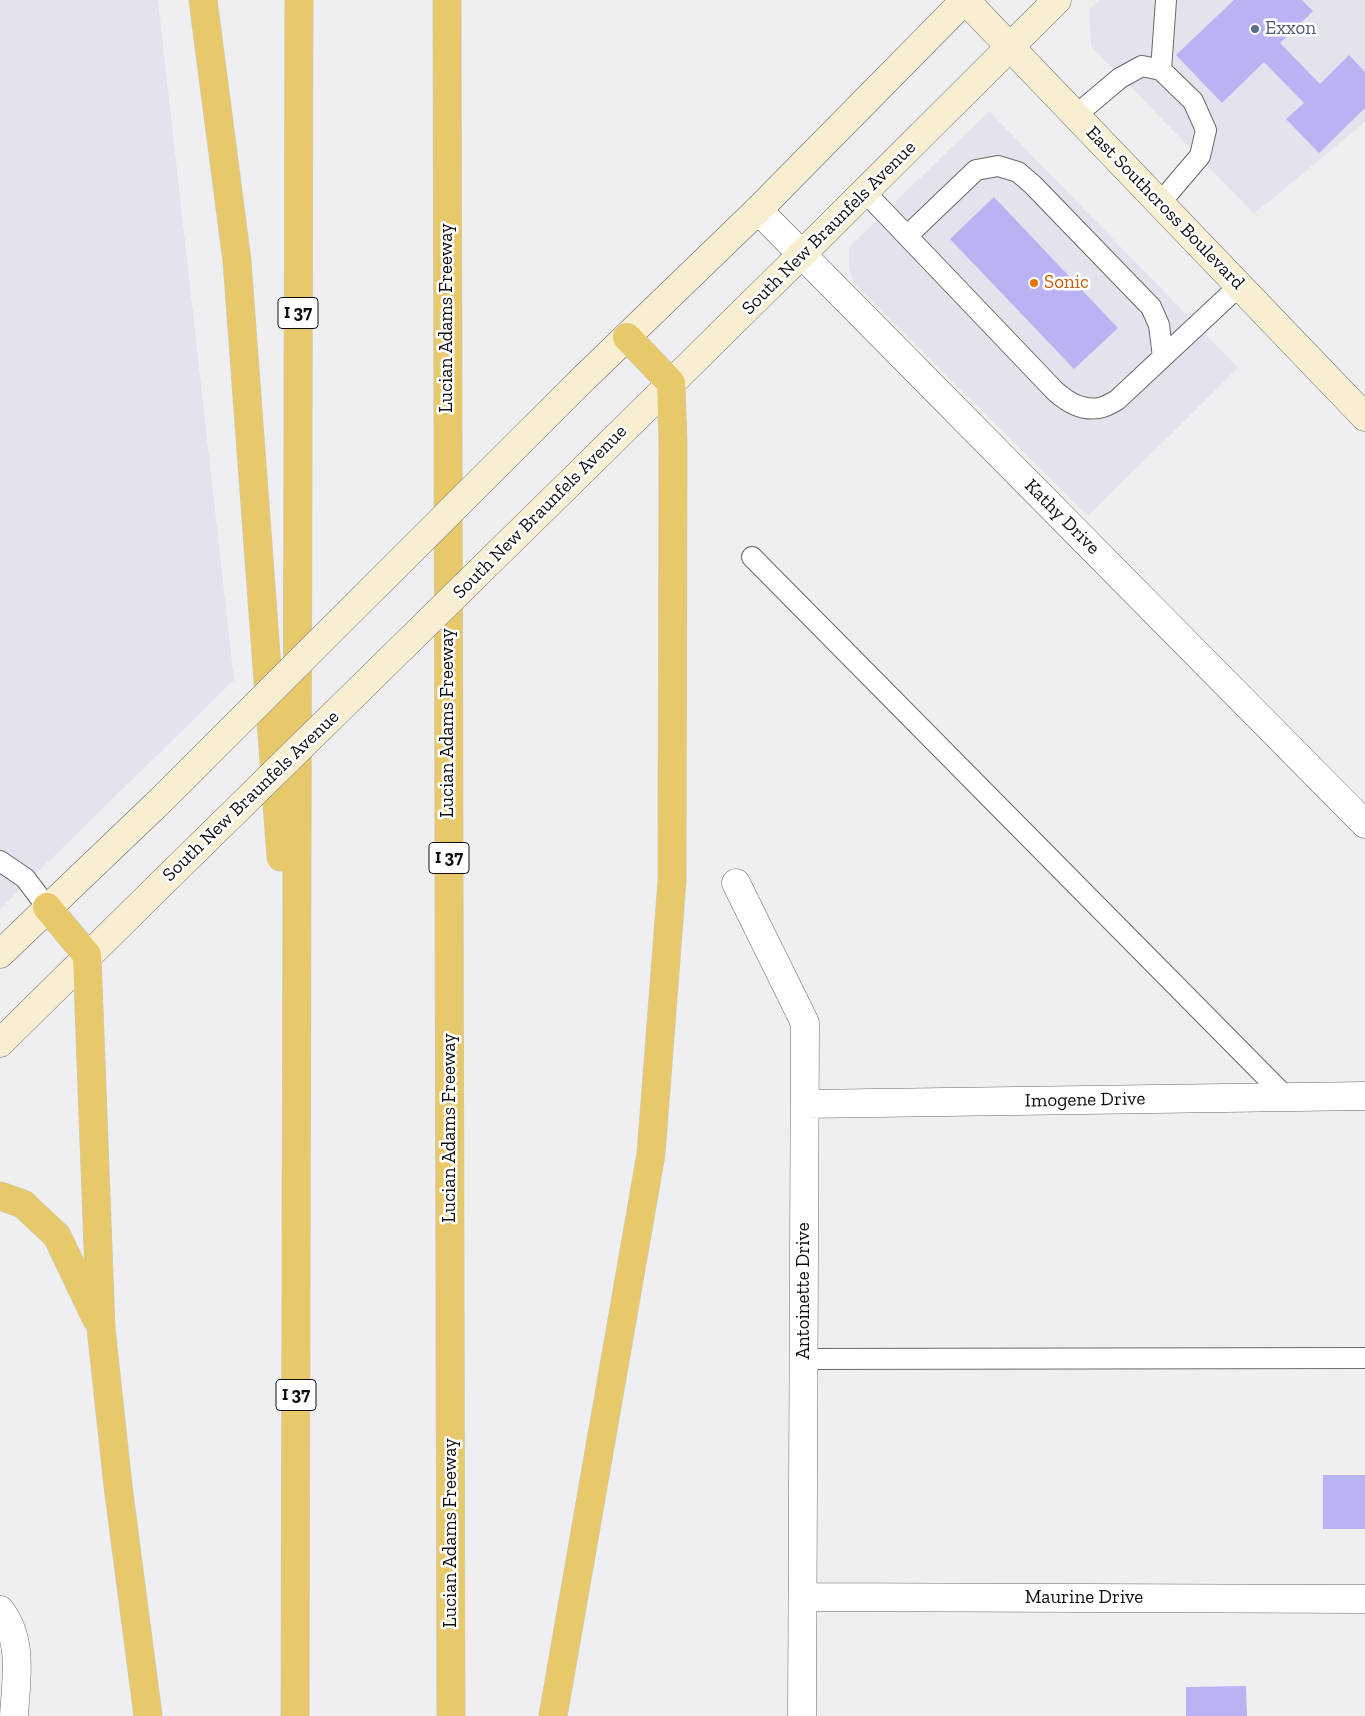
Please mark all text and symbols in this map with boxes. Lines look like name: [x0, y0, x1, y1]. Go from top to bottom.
place label: Exxon: [1265, 18, 1316, 40]
marker: Exxon: [1249, 23, 1261, 35]
street label: East Southcross Boulevard: [1081, 121, 1249, 295]
street label: South New Braunfels Avenue: [737, 136, 921, 320]
street label: Lucian Adams Freeway: [436, 223, 458, 413]
place label: Sonic: [1044, 272, 1089, 294]
marker: Sonic: [1028, 277, 1040, 289]
road number: I 37: [278, 298, 318, 328]
street label: South New Braunfels Avenue: [448, 420, 632, 604]
street label: Kathy Drive: [1020, 475, 1104, 559]
street label: Lucian Adams Freeway: [437, 628, 459, 818]
street label: South New Braunfels Avenue: [158, 706, 344, 886]
road number: I 37: [429, 842, 469, 874]
street label: Lucian Adams Freeway: [439, 1033, 461, 1223]
street label: Imogene Drive: [1025, 1088, 1145, 1112]
street label: Antoinette Drive: [793, 1222, 815, 1360]
road number: I 37: [276, 1380, 316, 1410]
street label: Lucian Adams Freeway: [440, 1438, 462, 1628]
street label: Maurine Drive: [1025, 1587, 1143, 1609]

